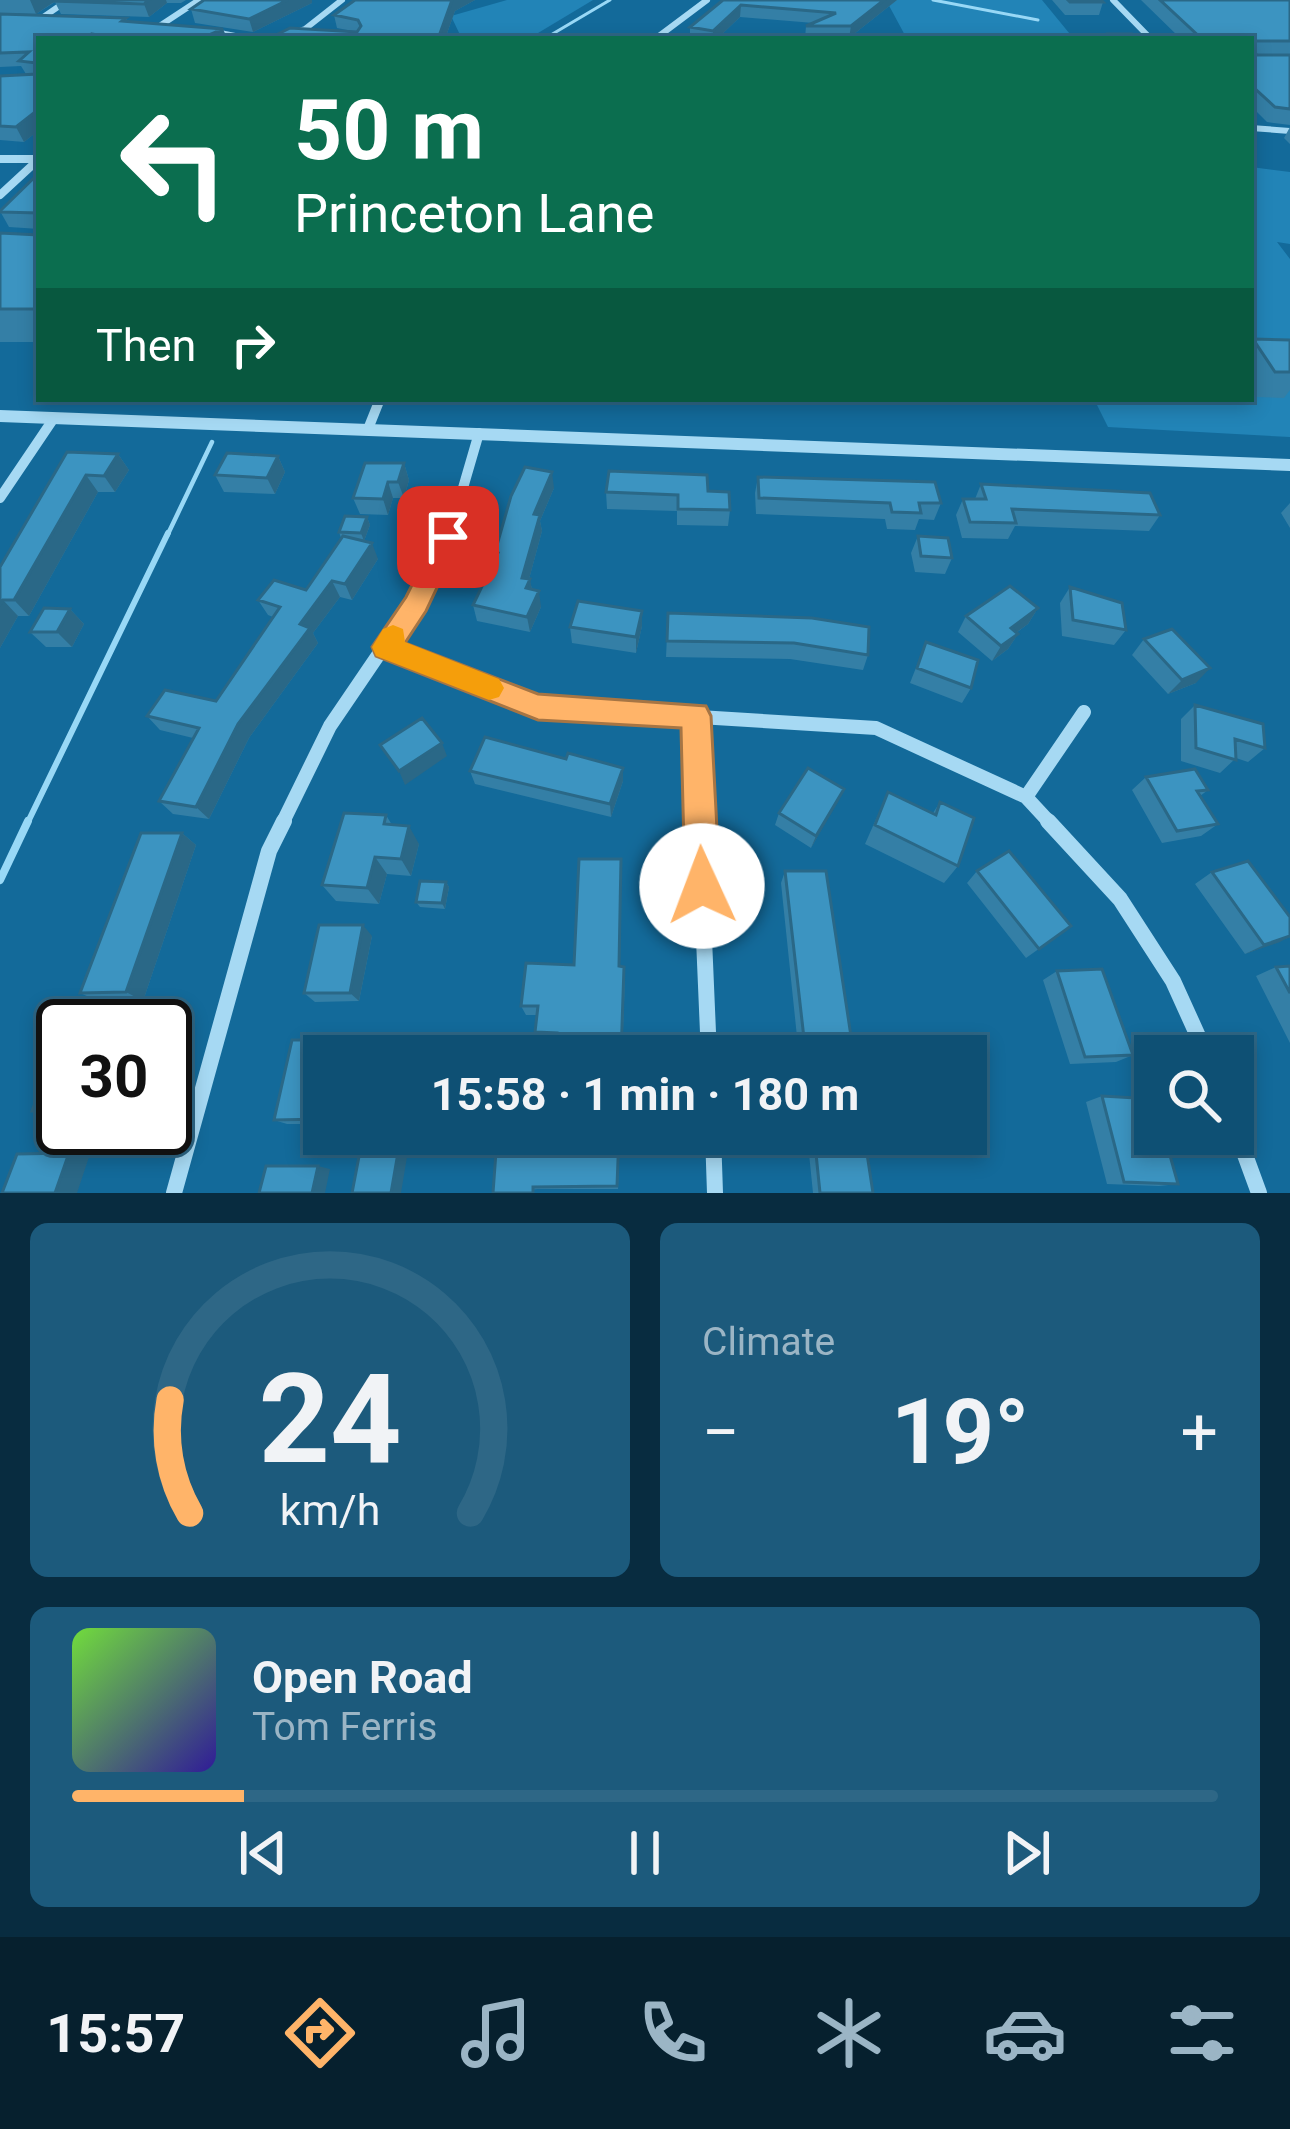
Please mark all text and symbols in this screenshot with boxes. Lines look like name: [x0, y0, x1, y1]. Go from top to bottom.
text: 50 m: [294, 81, 484, 180]
icon: left: [96, 84, 252, 240]
text: Princeton Lane: [294, 182, 654, 245]
icon: right: [220, 312, 286, 378]
text: Then: [96, 319, 196, 372]
pin: [397, 486, 499, 588]
icon: arrive: [415, 504, 481, 570]
position arrow: [639, 823, 765, 949]
speed limit sign: 30: [36, 999, 192, 1155]
map controls: [1134, 1035, 1254, 1155]
button: search: [1134, 1035, 1254, 1155]
text: 15:58 · 1 min · 180 m: [431, 1068, 859, 1121]
text: Climate: [702, 1319, 835, 1365]
text: 24: [258, 1346, 402, 1492]
text: 19°: [891, 1380, 1029, 1485]
text: −: [702, 1394, 740, 1471]
text: +: [1181, 1394, 1218, 1471]
text: km/h: [280, 1485, 380, 1535]
text: Open Road: [252, 1651, 473, 1704]
text: Tom Ferris: [252, 1704, 437, 1750]
icon: previous: [230, 1820, 296, 1886]
icon: pause: [612, 1820, 678, 1886]
icon: next: [994, 1820, 1060, 1886]
icon: directions: [278, 1991, 362, 2075]
icon: music: [454, 1991, 538, 2075]
icon: phone: [631, 1991, 715, 2075]
icon: climate: [807, 1991, 891, 2075]
icon: car: [983, 1991, 1067, 2075]
icon: filters: [1160, 1991, 1244, 2075]
text: 15:57: [46, 2002, 185, 2065]

